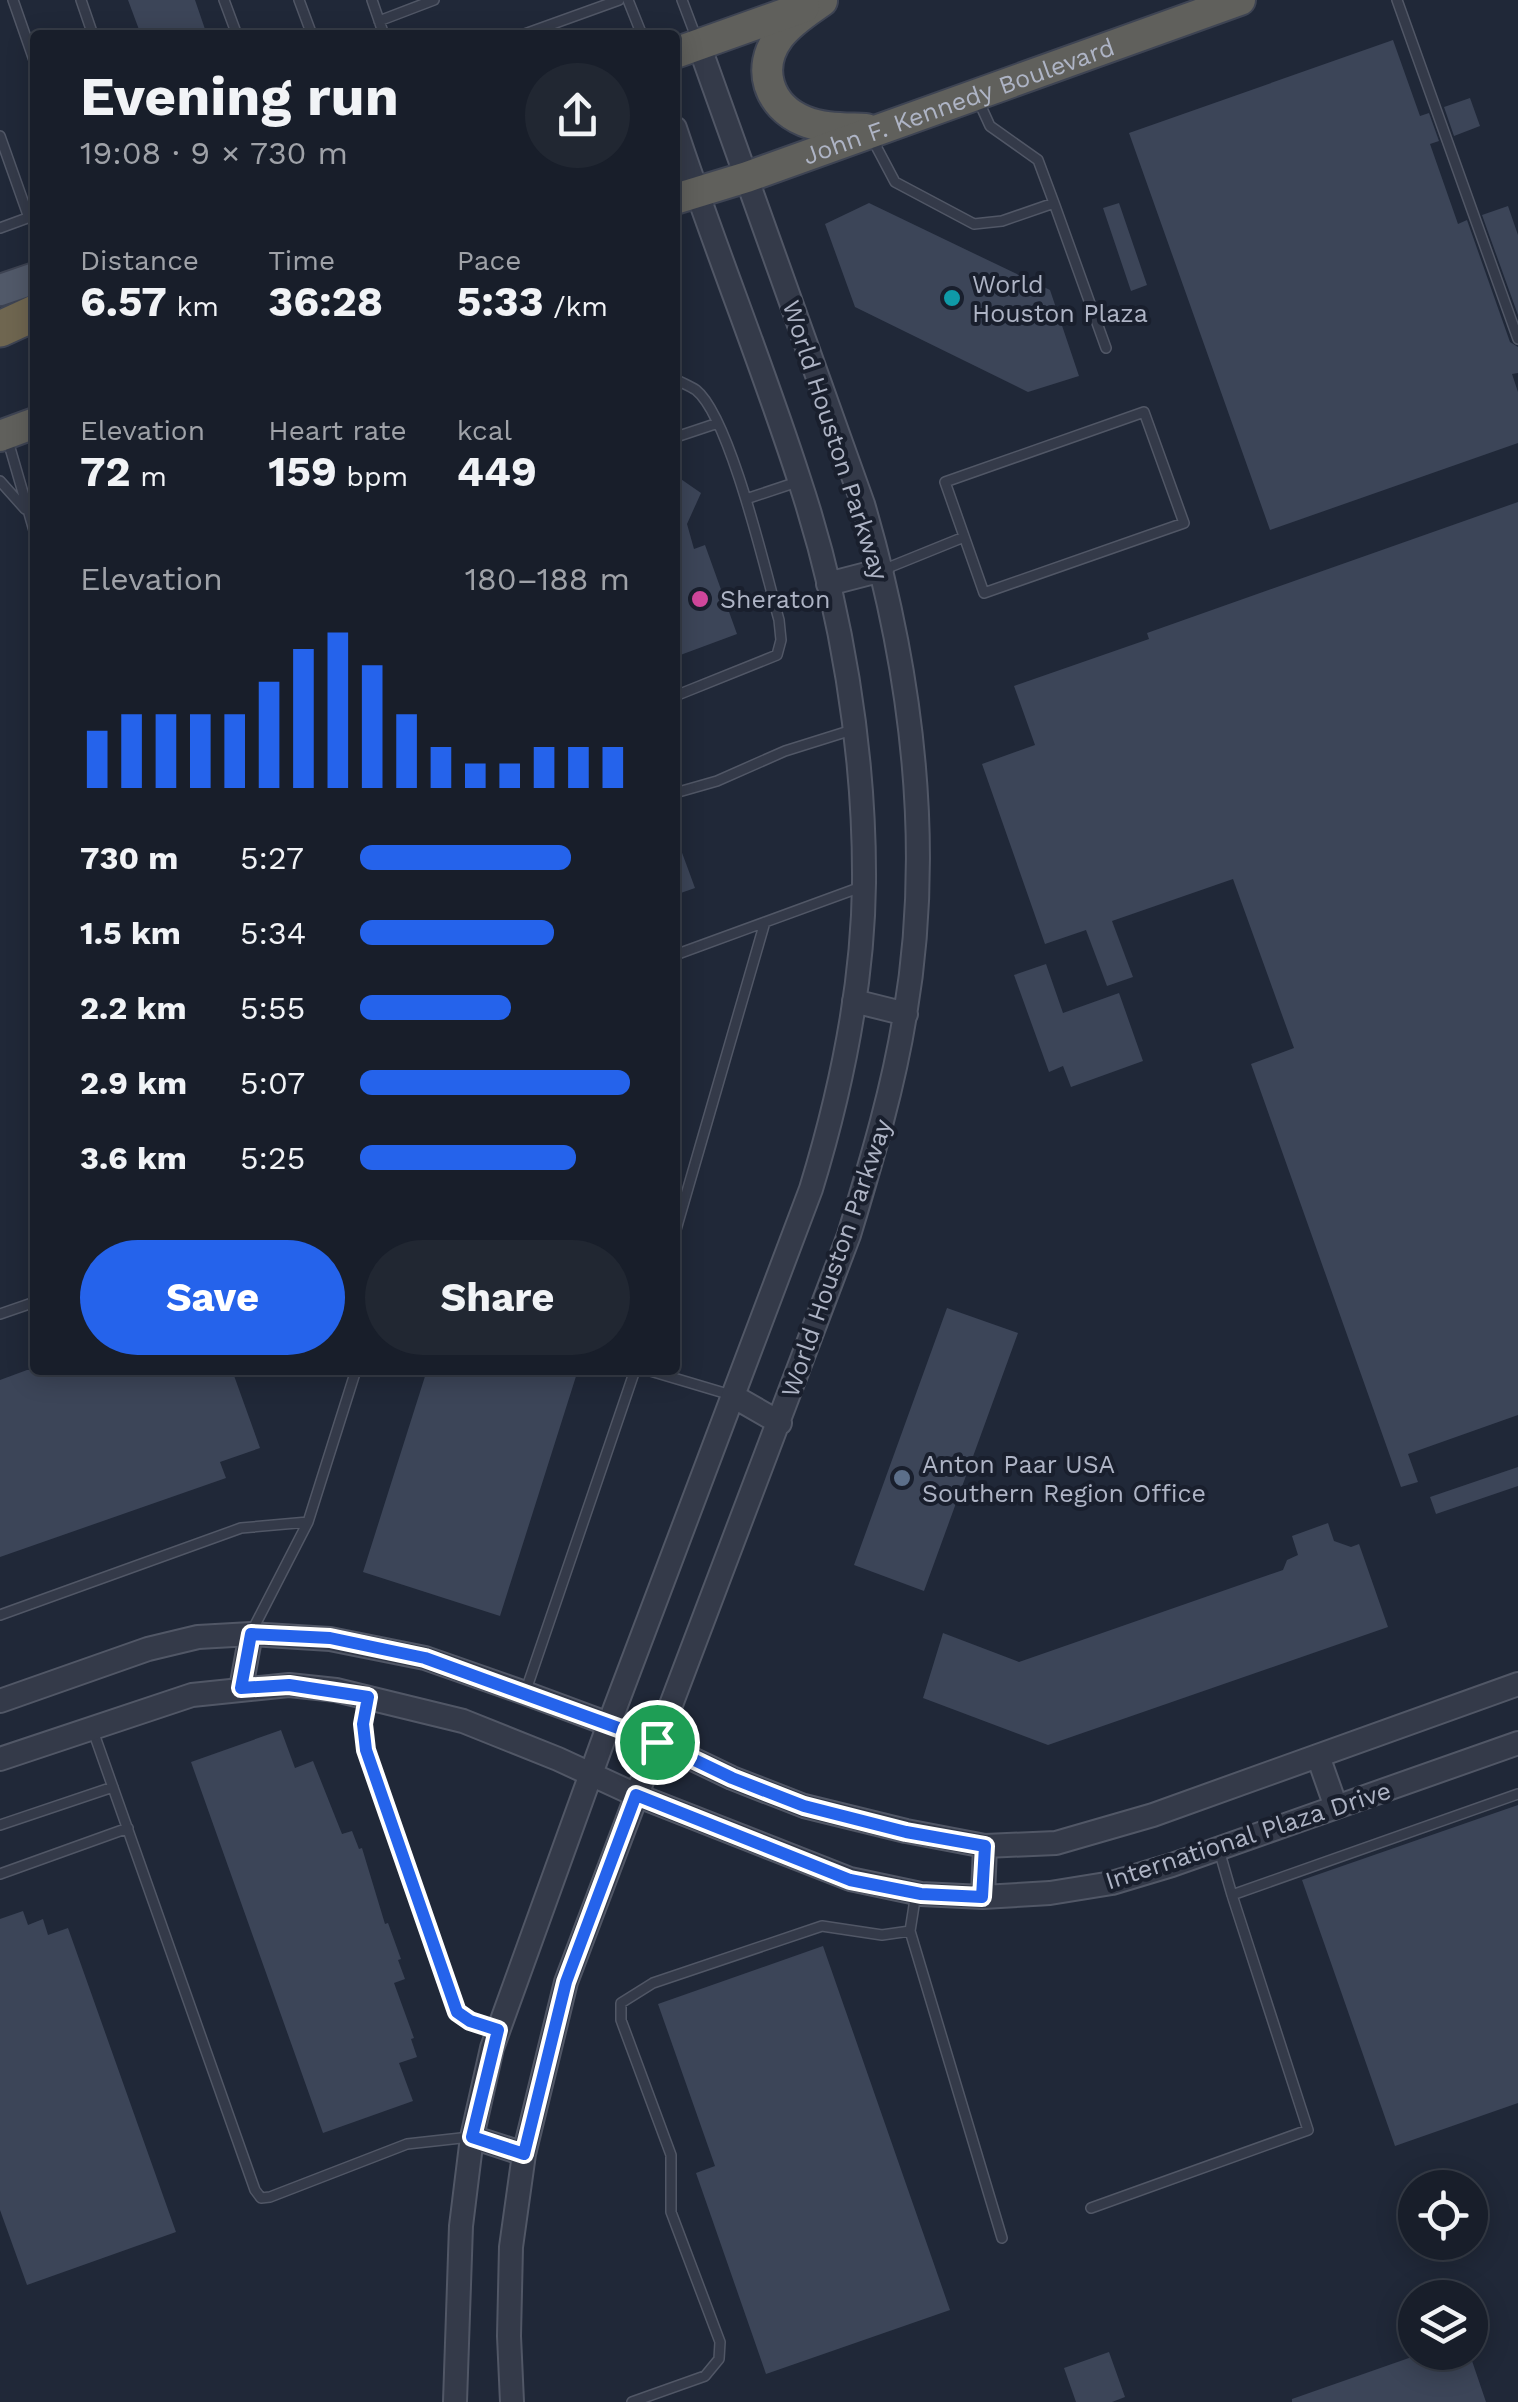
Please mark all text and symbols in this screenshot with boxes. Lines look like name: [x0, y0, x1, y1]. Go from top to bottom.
street label: John F. Kennedy Boulevard: [799, 32, 1118, 171]
button: share: [525, 63, 630, 168]
text: Evening run: [80, 64, 399, 128]
text: 19:08 · 9 × 730 m: [80, 134, 348, 172]
text: Distance: [80, 244, 199, 277]
text: Time: [268, 244, 335, 277]
text: Pace: [457, 244, 521, 277]
place label: World Houston Plaza: [972, 270, 1148, 328]
text: 6.57: [80, 277, 167, 326]
text: 36:28: [268, 277, 383, 326]
text: 5:33: [457, 277, 544, 326]
marker: World Houston Plaza: [941, 287, 963, 309]
text: km: [167, 290, 219, 323]
text: /km: [544, 290, 608, 323]
street label: World Houston Parkway: [777, 297, 894, 584]
text: Elevation: [80, 414, 205, 447]
text: Heart rate: [268, 414, 407, 447]
text: kcal: [457, 414, 512, 447]
text: 72: [80, 447, 131, 496]
text: 159: [268, 447, 337, 496]
text: 449: [457, 447, 537, 496]
text: m: [131, 460, 167, 493]
text: bpm: [337, 460, 408, 493]
text: Elevation: [80, 560, 223, 598]
text: 180–188 m: [465, 560, 630, 598]
place label: Sheraton: [720, 585, 830, 614]
marker: Sheraton: [689, 588, 711, 610]
text: 730 m: [80, 839, 178, 877]
text: 5:27: [240, 839, 304, 877]
text: 1.5 km: [80, 914, 181, 952]
text: 5:34: [240, 914, 306, 952]
text: 2.2 km: [80, 989, 187, 1027]
text: 5:55: [240, 989, 305, 1027]
text: 2.9 km: [80, 1064, 187, 1102]
text: 5:07: [240, 1064, 305, 1102]
street label: World Houston Parkway: [775, 1115, 898, 1401]
text: 3.6 km: [80, 1139, 187, 1177]
text: 5:25: [240, 1139, 305, 1177]
button: Save: [80, 1240, 345, 1355]
button: Share: [365, 1240, 630, 1355]
place label: Anton Paar USA Southern Region Office: [922, 1450, 1206, 1508]
marker: Anton Paar USA Southern Region Office: [891, 1467, 913, 1489]
pin: [615, 1700, 700, 1785]
icon: arrive: [630, 1715, 685, 1770]
street label: International Plaza Drive: [1102, 1776, 1395, 1895]
map controls: [1398, 2170, 1488, 2370]
button: locate: [1398, 2170, 1488, 2260]
button: layers: [1398, 2280, 1488, 2370]

